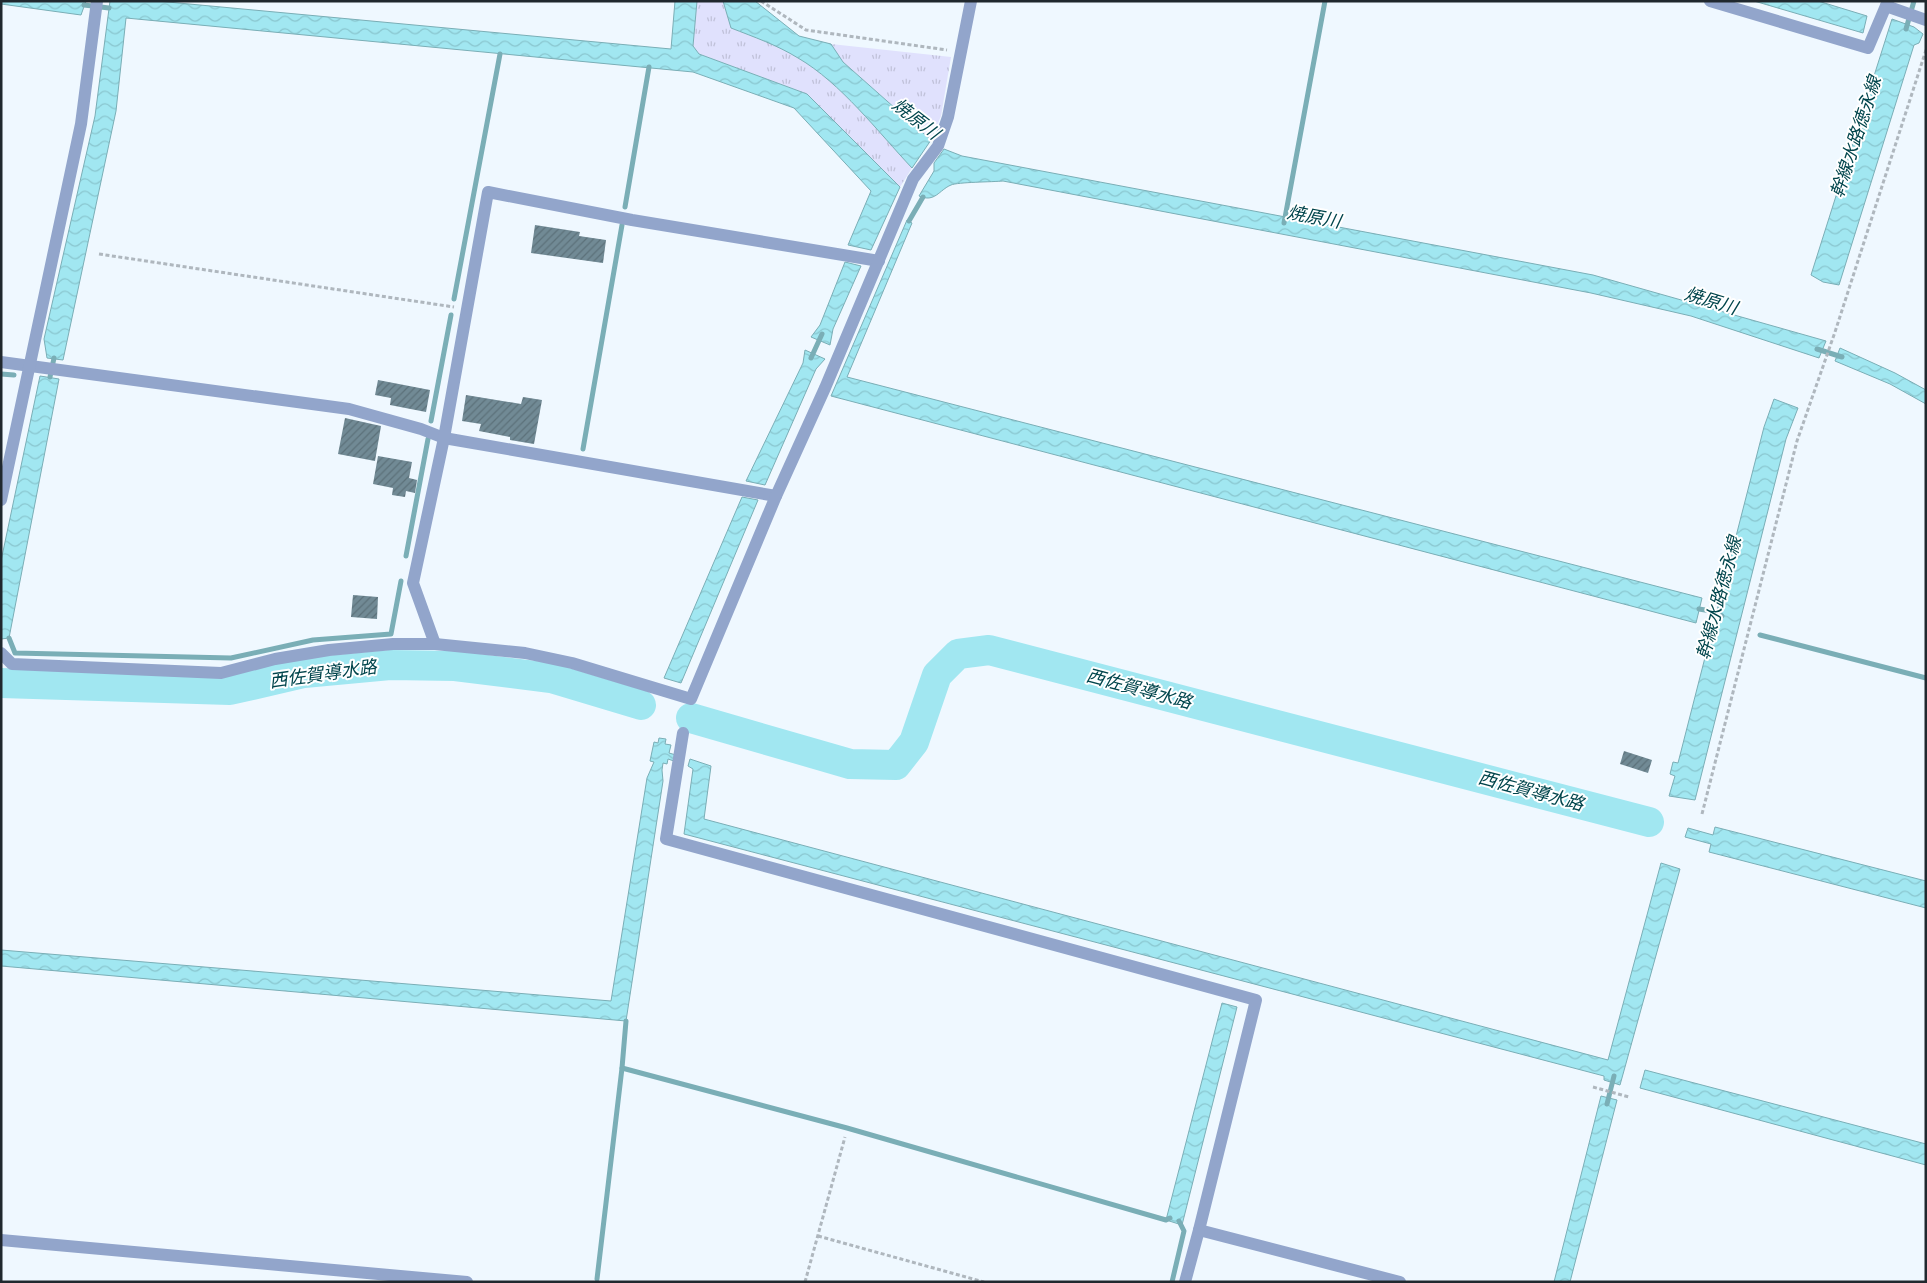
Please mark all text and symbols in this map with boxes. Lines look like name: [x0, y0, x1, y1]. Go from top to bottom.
water label: 幹線水路徳永線: [1826, 72, 1887, 200]
water label: 焼原川: [888, 94, 946, 146]
water label: 焼原川: [1285, 201, 1345, 233]
water label: 焼原川: [1682, 283, 1742, 320]
water label: 幹線水路徳永線: [1692, 532, 1746, 662]
water label: 西佐賀導水路: [268, 655, 380, 692]
water label: 西佐賀導水路: [1084, 664, 1196, 714]
water label: 西佐賀導水路: [1476, 766, 1588, 816]

